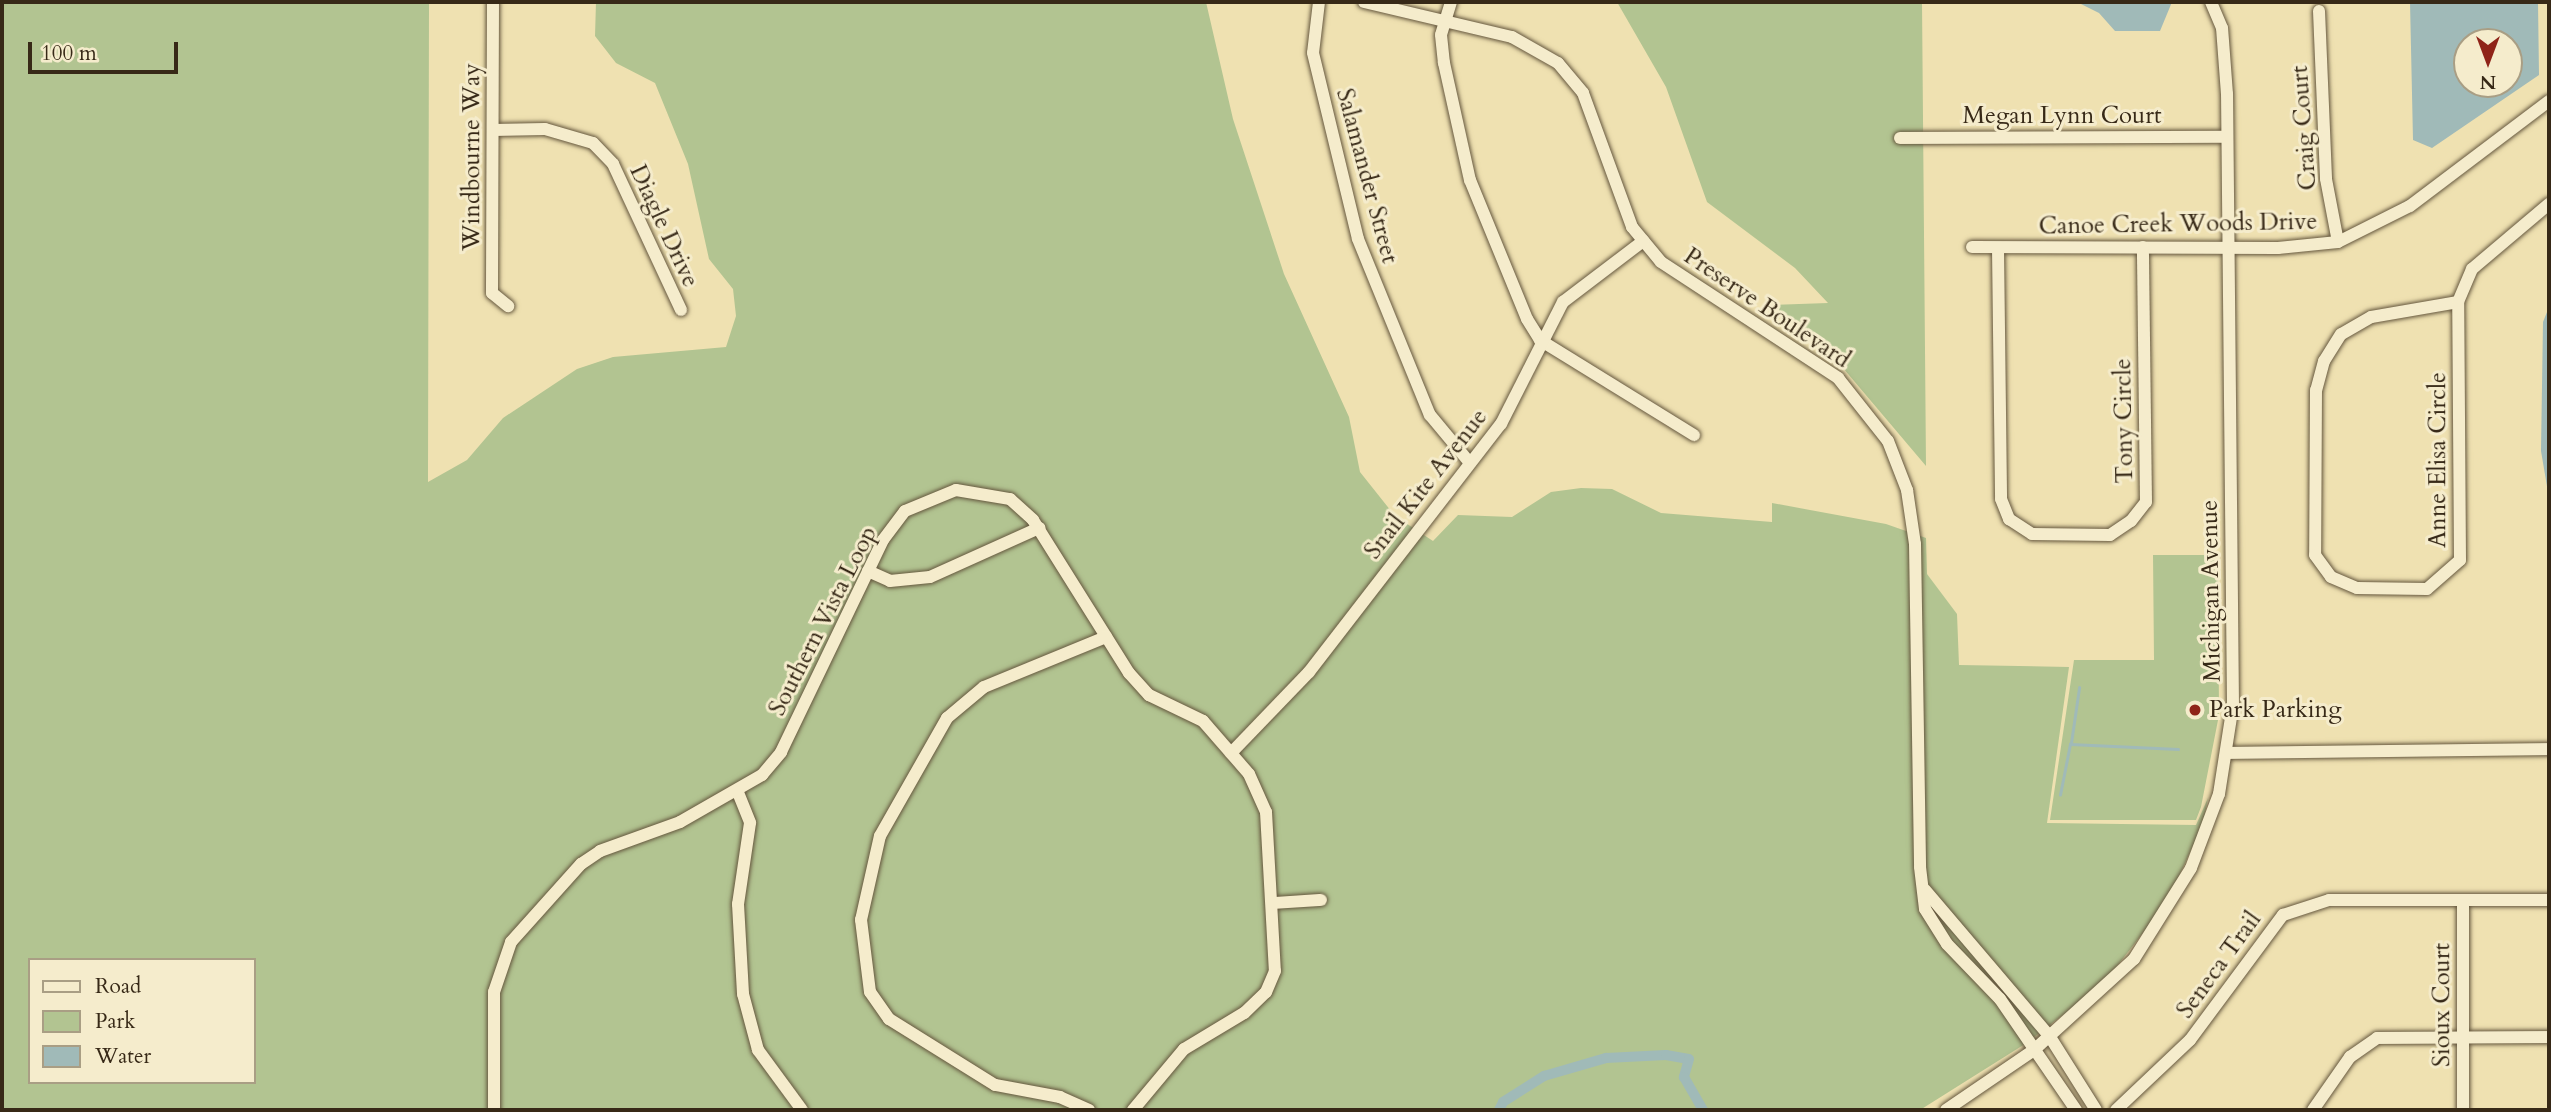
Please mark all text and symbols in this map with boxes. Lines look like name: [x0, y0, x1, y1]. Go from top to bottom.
scale bar: [32, 28, 182, 72]
north arrow: [2453, 28, 2523, 98]
text: 100 m: [41, 39, 97, 68]
street label: Windbourne Way: [458, 63, 486, 251]
street label: Craig Court: [2285, 65, 2323, 191]
text: N: [2480, 69, 2496, 95]
street label: Salamander Street: [1330, 85, 1404, 267]
street label: Megan Lynn Court: [1962, 102, 2162, 130]
street label: Diagle Drive: [623, 160, 705, 292]
street label: Canoe Creek Woods Drive: [2038, 207, 2318, 241]
street label: Preserve Boulevard: [1678, 242, 1856, 374]
street label: Tony Circle: [2109, 358, 2139, 484]
street label: Anne Elisa Circle: [2424, 372, 2452, 548]
street label: Snail Kite Avenue: [1358, 403, 1494, 565]
street label: Michigan Avenue: [2195, 500, 2227, 682]
street label: Southern Vista Loop: [763, 521, 883, 721]
place label: Park Parking: [2209, 696, 2342, 724]
marker: Park Parking: [2187, 702, 2203, 718]
street label: Seneca Trail: [2171, 906, 2267, 1024]
street label: Sioux Court: [2428, 943, 2456, 1067]
legend: [28, 958, 256, 1084]
text: Road: [95, 972, 141, 1001]
text: Park: [95, 1007, 135, 1036]
text: Water: [95, 1042, 151, 1071]

